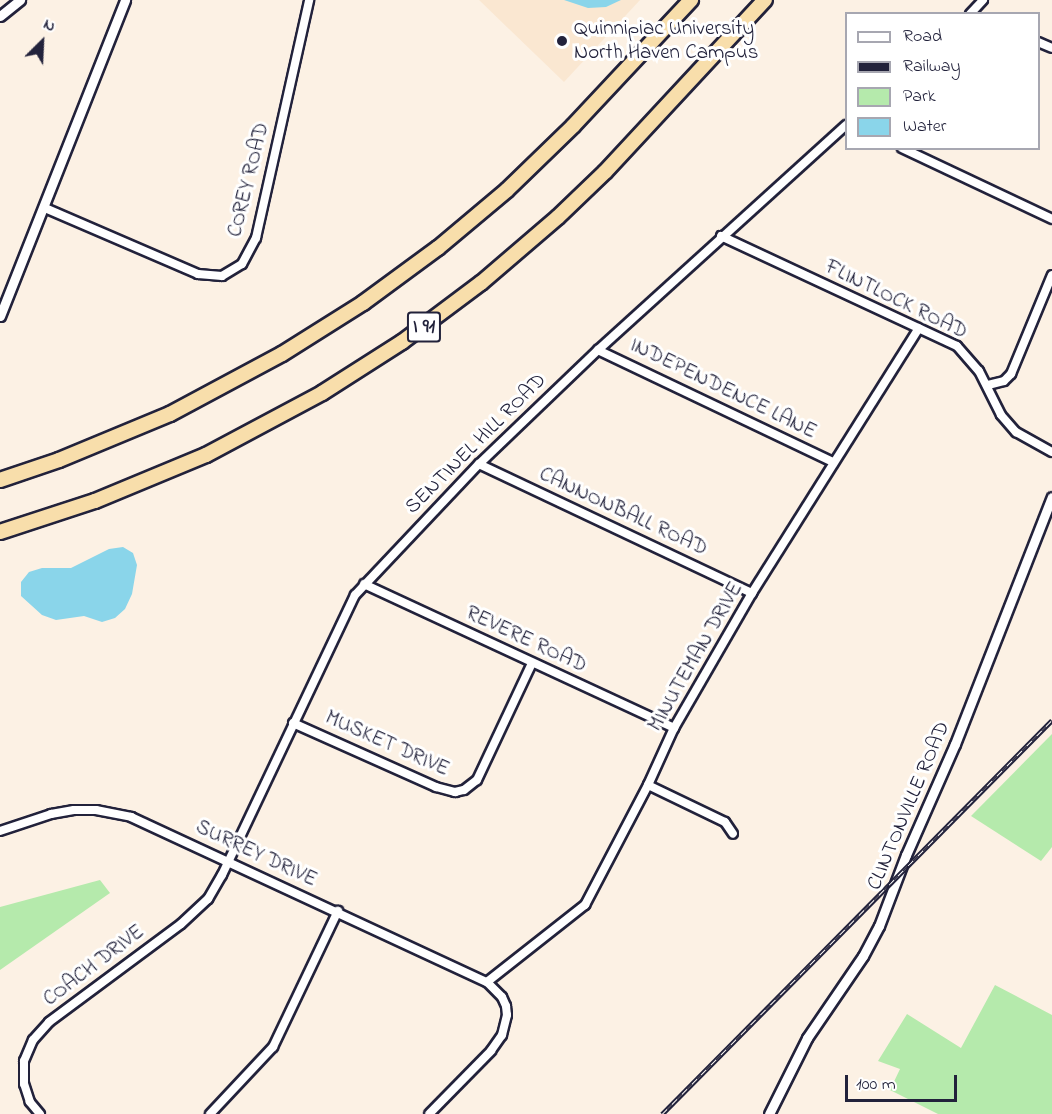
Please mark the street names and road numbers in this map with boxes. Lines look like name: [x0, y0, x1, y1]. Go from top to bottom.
street label: COREY ROAD: [223, 120, 275, 240]
street label: FLINTLOCK ROAD: [821, 255, 971, 345]
road number: I 91: [406, 310, 442, 344]
street label: INDEPENDENCE LANE: [626, 333, 820, 445]
street label: SENTINEL HILL ROAD: [400, 368, 552, 520]
street label: CANNONBALL ROAD: [535, 462, 711, 562]
street label: MINUTEMAN DRIVE: [643, 578, 749, 736]
street label: REVERE ROAD: [462, 601, 590, 679]
street label: MUSKET DRIVE: [321, 705, 453, 783]
street label: CLINTONVILLE ROAD: [862, 718, 956, 894]
street label: SURREY DRIVE: [191, 815, 321, 893]
street label: COACH DRIVE: [39, 920, 149, 1012]

